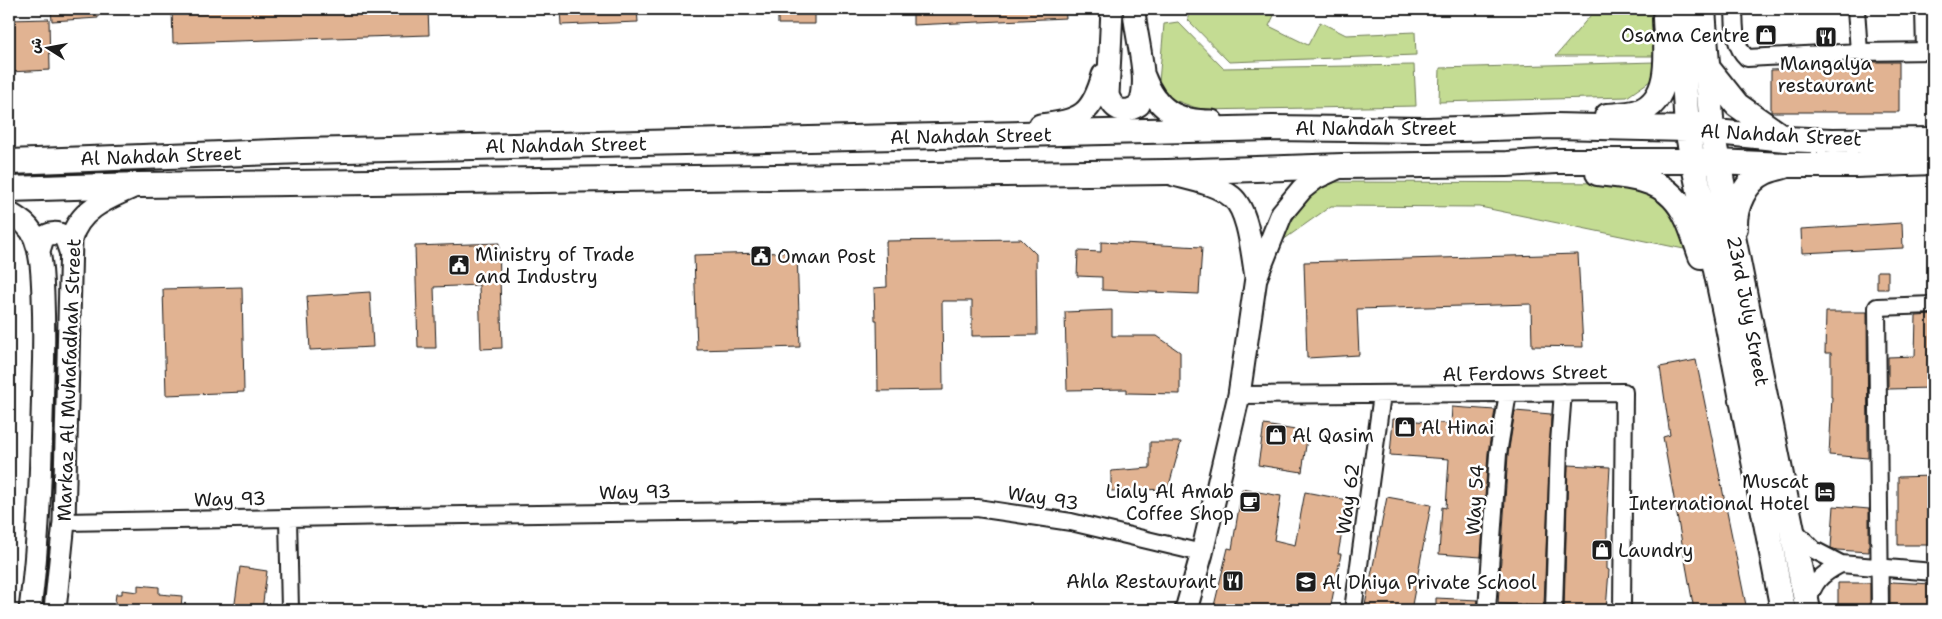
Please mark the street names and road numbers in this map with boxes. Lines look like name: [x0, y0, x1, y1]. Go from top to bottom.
street label: Al Nahdah Street: [1295, 116, 1457, 141]
street label: Al Nahdah Street: [1700, 118, 1862, 152]
street label: Al Nahdah Street: [890, 122, 1052, 150]
street label: Al Nahdah Street: [485, 131, 647, 159]
street label: Al Nahdah Street: [80, 141, 242, 171]
street label: 23rd July Street: [1721, 234, 1775, 388]
street label: Markaz Al Muhafadhah Street: [52, 238, 86, 522]
street label: Al Ferdows Street: [1442, 359, 1608, 387]
street label: Way 62: [1331, 462, 1365, 536]
street label: Way 54: [1460, 464, 1490, 536]
street label: Way 93: [599, 479, 671, 505]
street label: Way 93: [1005, 480, 1081, 516]
street label: Way 93: [194, 486, 266, 512]

